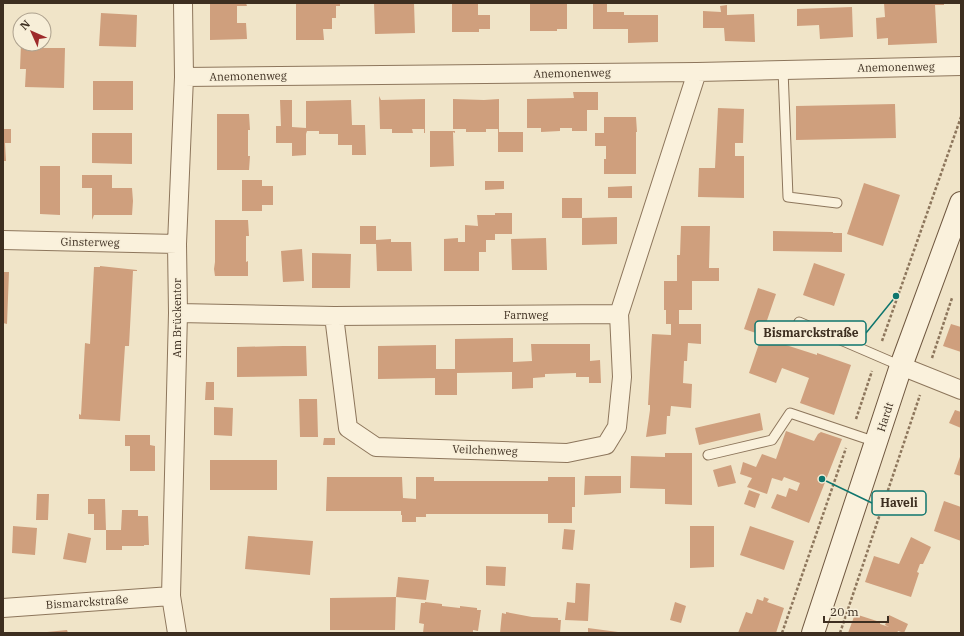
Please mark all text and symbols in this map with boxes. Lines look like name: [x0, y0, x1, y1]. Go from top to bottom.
north arrow: [12, 12, 52, 52]
text: N: [17, 17, 33, 33]
street label: Anemonenweg: [857, 59, 935, 75]
street label: Anemonenweg: [533, 65, 611, 81]
street label: Anemonenweg: [209, 68, 287, 84]
street label: Ginsterweg: [60, 234, 120, 250]
street label: Am Brückentor: [170, 278, 184, 358]
street label: Farnweg: [504, 308, 548, 322]
callout: Bismarckstraße: [755, 321, 866, 345]
text: Bismarckstraße: [763, 325, 859, 340]
street label: Hardt: [874, 400, 896, 433]
street label: Veilchenweg: [452, 442, 518, 458]
callout: Haveli: [872, 491, 926, 515]
text: Haveli: [880, 495, 918, 510]
street label: Bismarckstraße: [45, 592, 129, 612]
scale bar: [824, 598, 888, 624]
text: 20 m: [830, 604, 859, 619]

